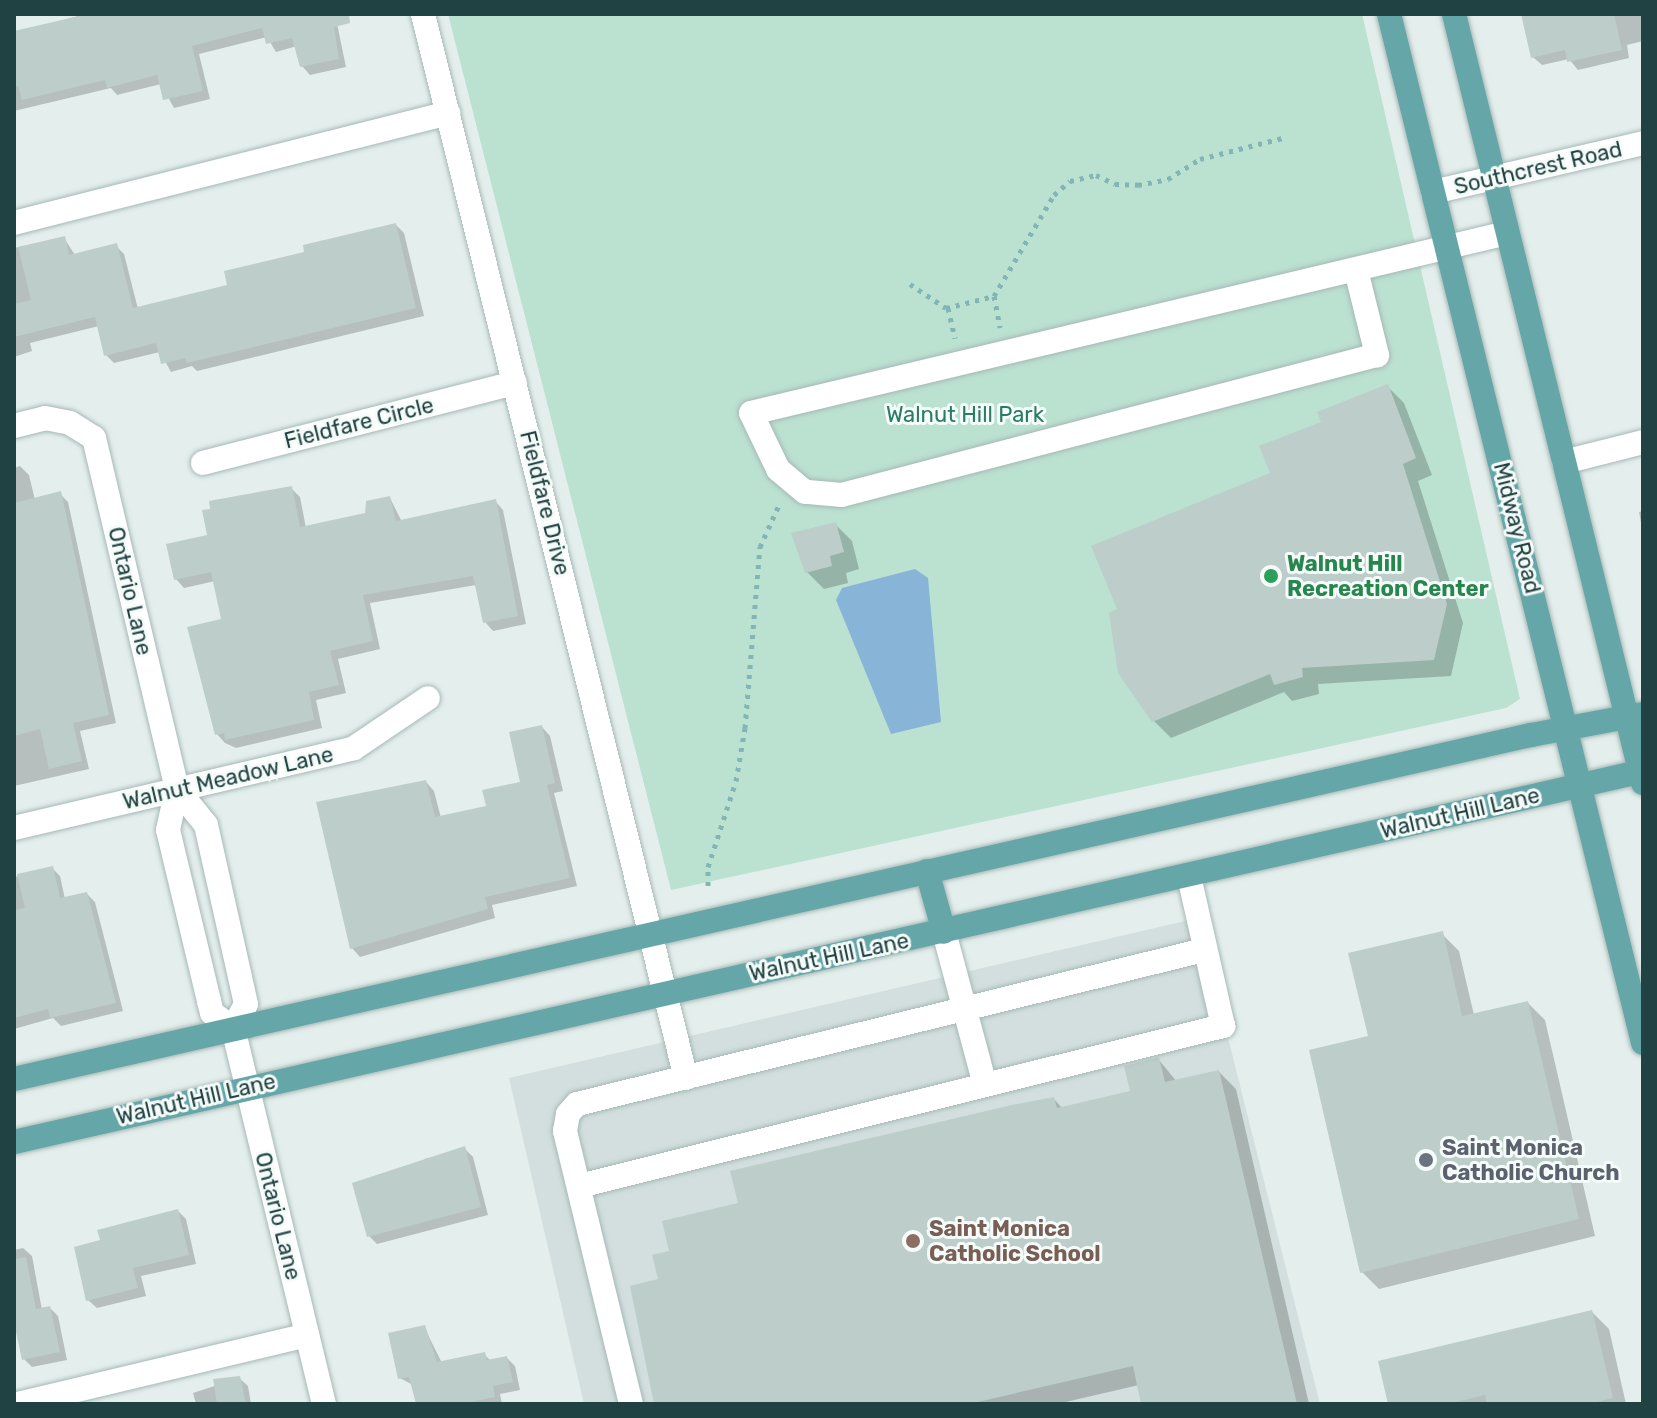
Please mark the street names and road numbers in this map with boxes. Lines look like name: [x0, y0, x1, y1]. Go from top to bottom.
street label: Southcrest Road: [1451, 136, 1625, 200]
street label: Fieldfare Circle: [281, 392, 437, 454]
street label: Fieldfare Drive: [514, 428, 576, 578]
street label: Midway Road: [1488, 459, 1546, 597]
street label: Ontario Lane: [102, 524, 158, 658]
street label: Walnut Meadow Lane: [120, 741, 336, 815]
street label: Walnut Hill Lane: [1378, 782, 1542, 844]
street label: Walnut Hill Lane: [747, 927, 911, 987]
street label: Walnut Hill Lane: [114, 1068, 278, 1130]
street label: Ontario Lane: [249, 1149, 307, 1283]

